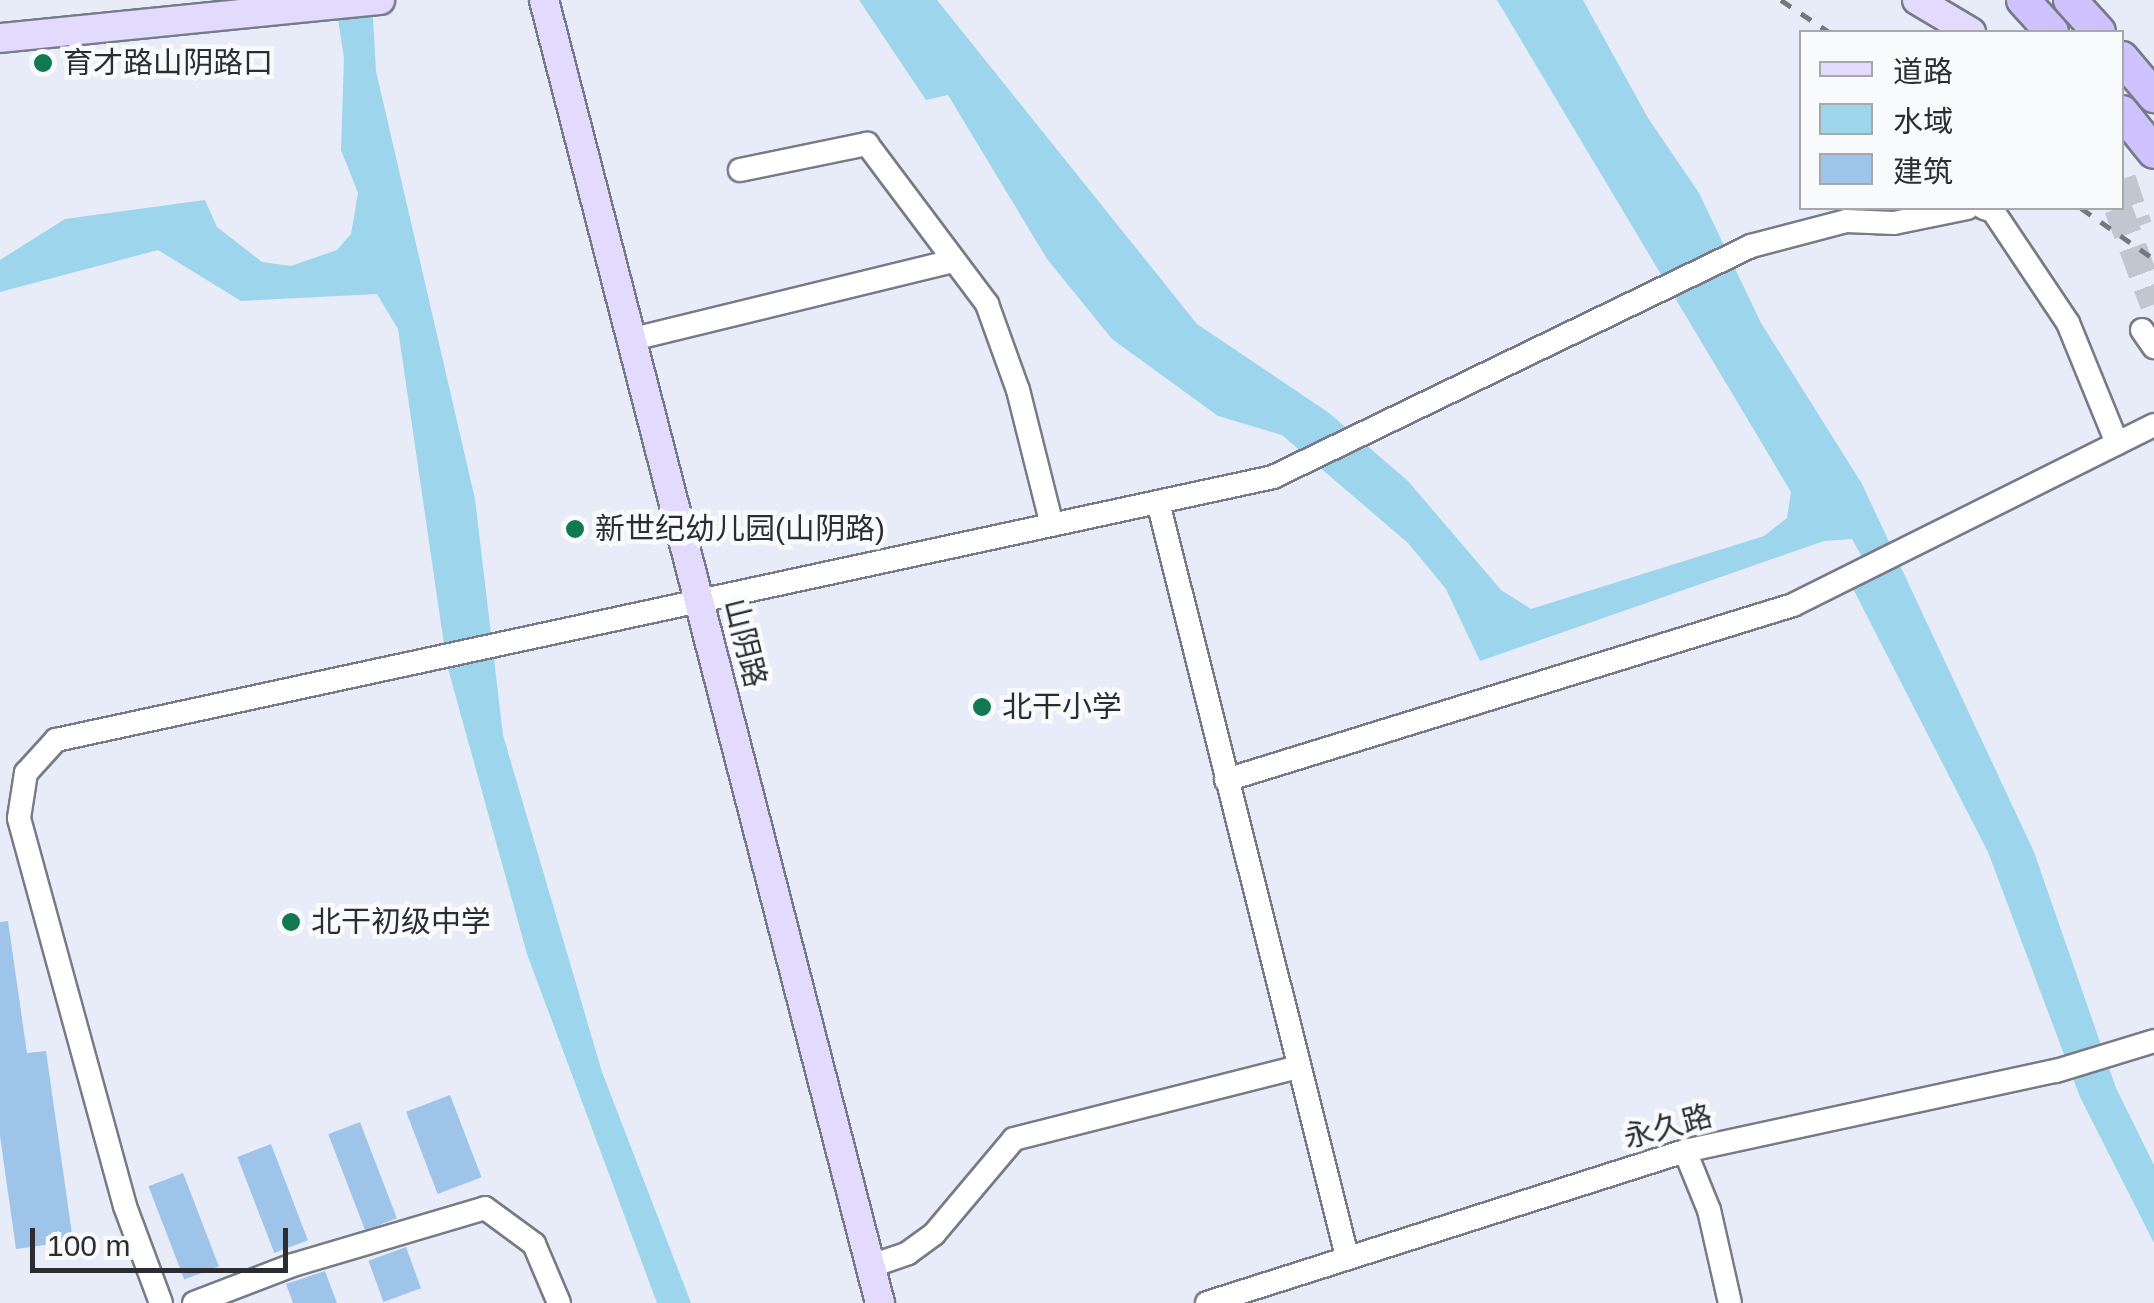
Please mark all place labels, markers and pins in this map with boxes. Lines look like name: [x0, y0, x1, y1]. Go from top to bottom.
place label: 育才路山阴路口: [63, 45, 273, 81]
marker: 育才路山阴路口: [32, 52, 54, 74]
place label: 新世纪幼儿园(山阴路): [595, 511, 885, 547]
marker: 新世纪幼儿园(山阴路): [564, 518, 586, 540]
place label: 北干小学: [1002, 689, 1122, 725]
marker: 北干小学: [971, 696, 993, 718]
place label: 北干初级中学: [311, 904, 491, 940]
marker: 北干初级中学: [280, 911, 302, 933]

